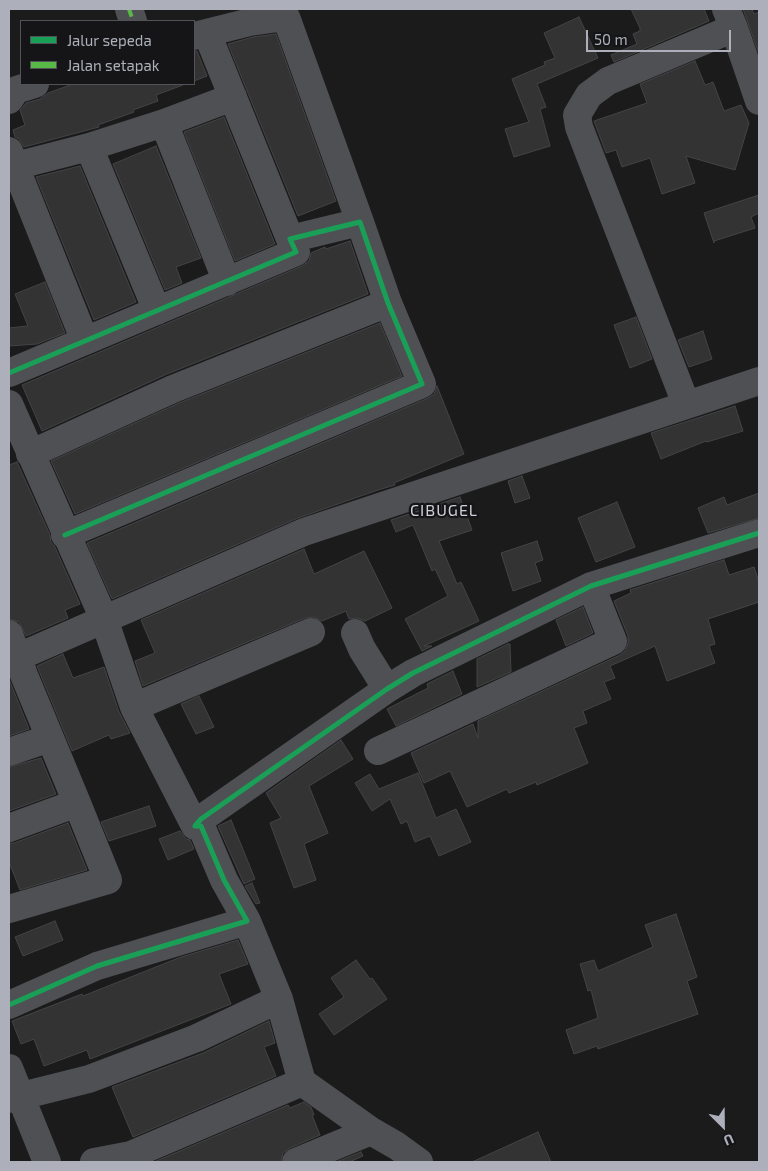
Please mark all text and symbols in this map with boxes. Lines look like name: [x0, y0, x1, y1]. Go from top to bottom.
legend: [20, 20, 195, 85]
scale bar: [588, 20, 733, 52]
text: 50 m: [594, 30, 628, 48]
text: Jalur sepeda: [67, 31, 152, 49]
text: Jalan setapak: [67, 56, 159, 74]
district label: CIBUGEL: [409, 501, 479, 521]
north arrow: [698, 1101, 748, 1151]
text: U: [721, 1131, 737, 1150]

